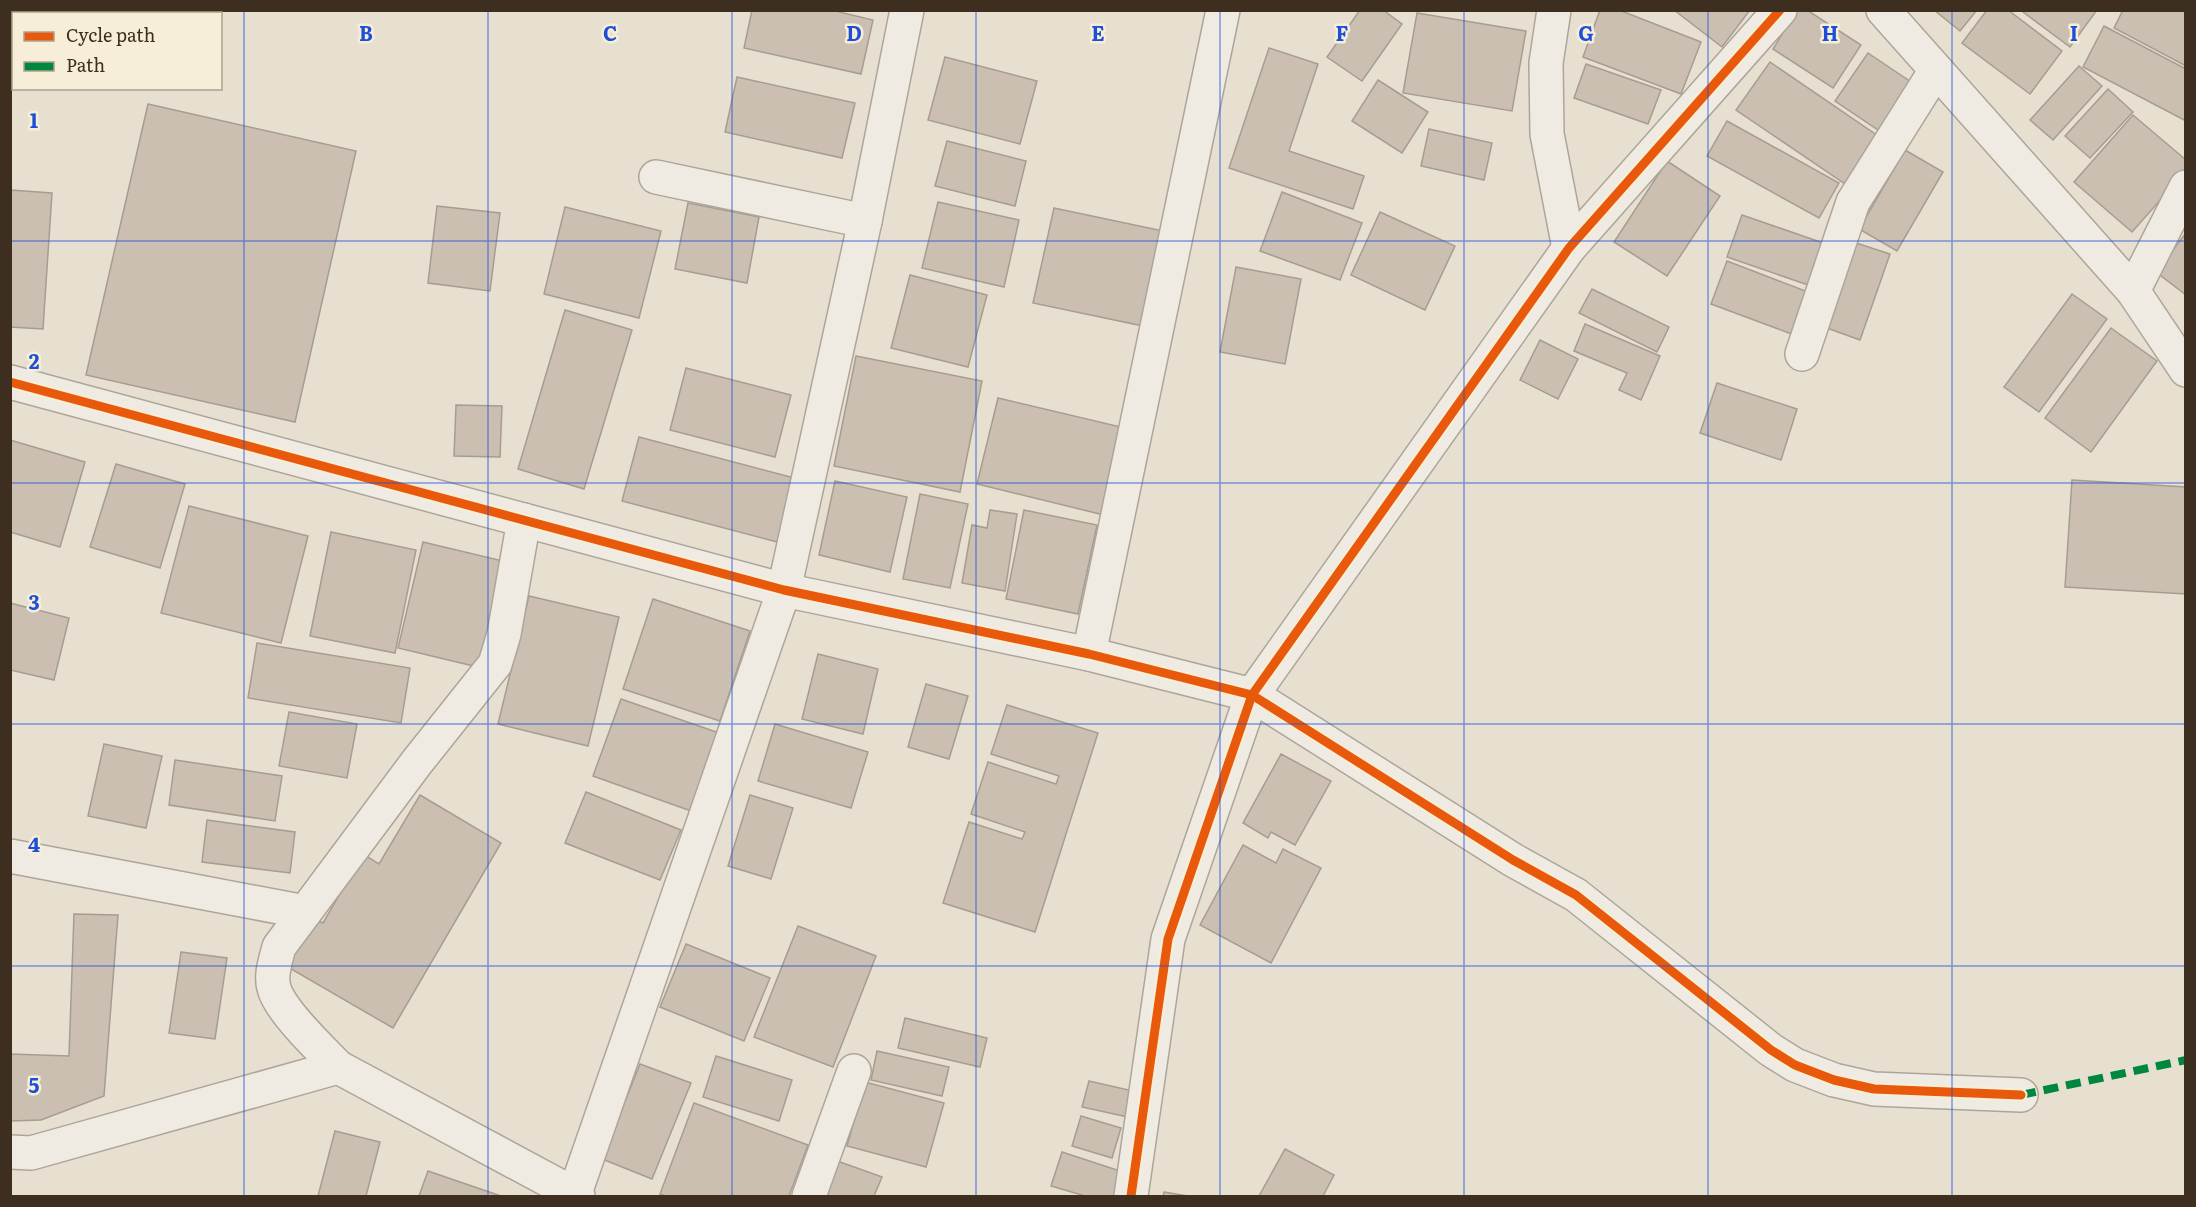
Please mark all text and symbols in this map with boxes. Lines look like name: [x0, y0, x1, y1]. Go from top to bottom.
legend: [12, 12, 222, 90]
text: B: [359, 17, 373, 47]
text: C: [603, 17, 617, 47]
text: D: [846, 17, 862, 47]
text: E: [1091, 17, 1105, 47]
text: F: [1336, 17, 1349, 47]
text: G: [1578, 17, 1594, 47]
text: H: [1822, 17, 1838, 47]
text: I: [2070, 17, 2078, 47]
text: Cycle path: [66, 21, 155, 48]
text: Path: [66, 51, 105, 78]
text: 1: [30, 104, 38, 134]
text: 2: [29, 345, 40, 375]
text: 3: [28, 586, 40, 616]
text: 4: [28, 828, 40, 858]
text: 5: [29, 1069, 40, 1099]

